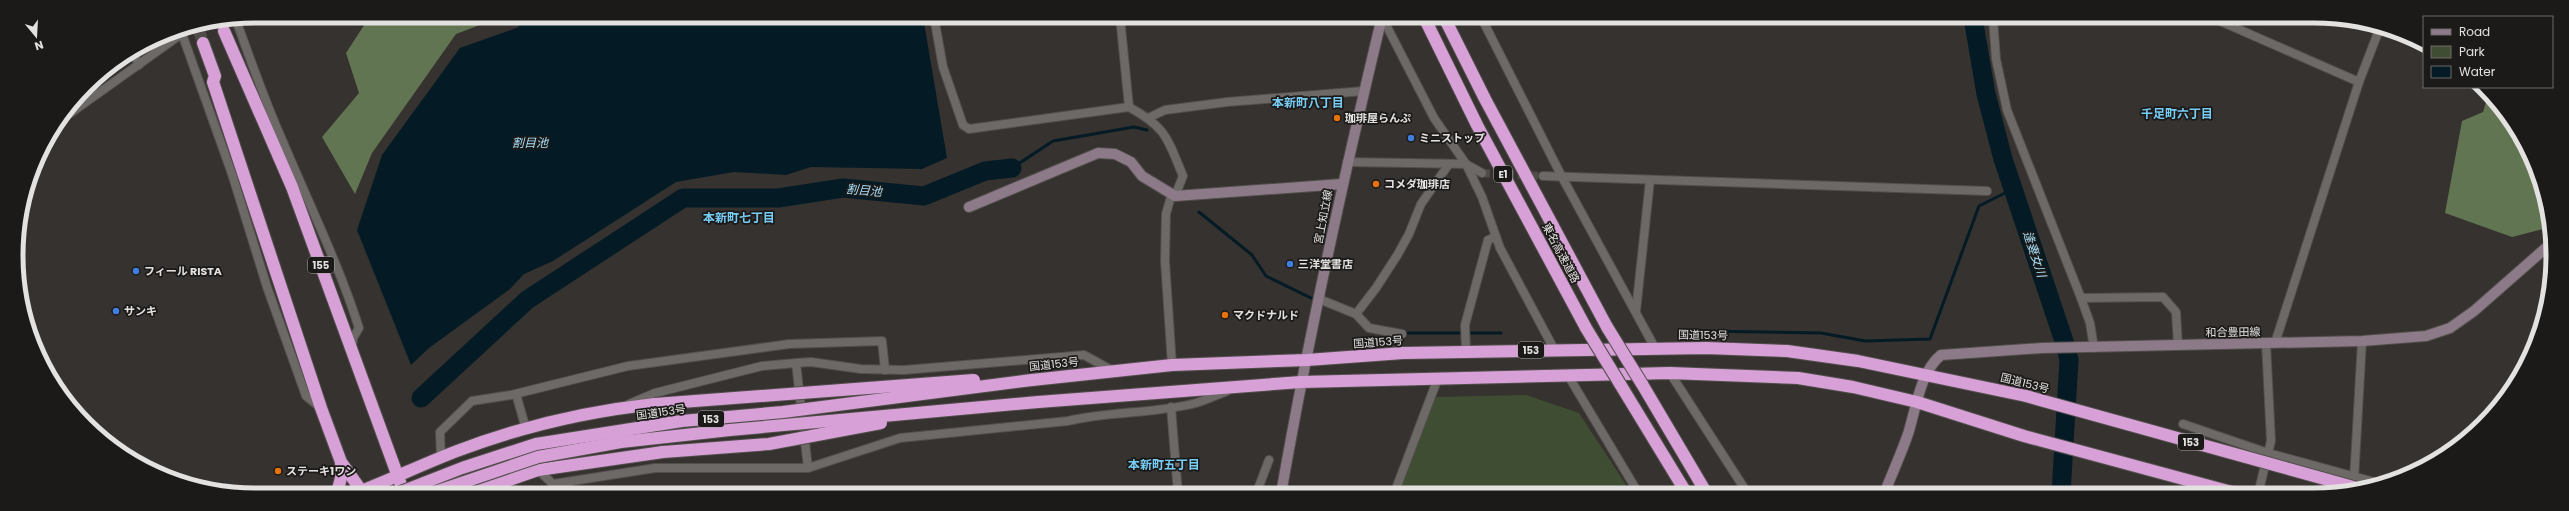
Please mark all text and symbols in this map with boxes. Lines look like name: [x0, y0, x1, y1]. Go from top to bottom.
north arrow: [16, 16, 56, 56]
legend: [2423, 16, 2553, 88]
text: Road: [2459, 23, 2490, 40]
text: N: [33, 37, 46, 54]
text: Park: [2459, 43, 2486, 60]
text: Water: [2459, 63, 2496, 80]
district label: 本新町八丁目: [1272, 94, 1344, 111]
district label: 千足町六丁目: [2141, 105, 2213, 122]
place label: 珈琲屋らんぷ: [1345, 110, 1411, 126]
marker: 珈琲屋らんぷ: [1332, 113, 1342, 123]
place label: ミニストップ: [1419, 130, 1485, 146]
marker: ミニストップ: [1406, 133, 1416, 143]
water label: 割目池: [512, 134, 549, 151]
road number: E1: [1494, 166, 1512, 182]
place label: コメダ珈琲店: [1384, 176, 1450, 192]
marker: コメダ珈琲店: [1371, 179, 1381, 189]
water label: 割目池: [845, 180, 884, 200]
street label: 宮上知立線: [1310, 188, 1336, 246]
district label: 本新町七丁目: [703, 209, 775, 226]
street label: 東名高速道路: [1538, 220, 1584, 286]
water label: 逢妻女川: [2019, 229, 2051, 281]
place label: 三洋堂書店: [1298, 256, 1353, 272]
road number: 155: [308, 257, 334, 273]
marker: 三洋堂書店: [1285, 259, 1295, 269]
place label: フィール RISTA: [144, 263, 222, 279]
marker: フィール RISTA: [131, 266, 141, 276]
place label: サンキ: [124, 303, 157, 319]
marker: サンキ: [111, 306, 121, 316]
place label: マクドナルド: [1233, 307, 1299, 323]
marker: マクドナルド: [1220, 310, 1230, 320]
street label: 和合豊田線: [2205, 324, 2261, 340]
street label: 国道153号: [1678, 327, 1728, 343]
street label: 国道153号: [1353, 332, 1403, 352]
road number: 153: [1518, 342, 1544, 358]
street label: 国道153号: [1028, 353, 1080, 375]
street label: 国道153号: [1999, 369, 2051, 397]
street label: 国道153号: [635, 401, 687, 423]
road number: 153: [698, 411, 724, 427]
road number: 153: [2178, 434, 2204, 450]
district label: 本新町五丁目: [1128, 456, 1200, 473]
place label: ステーキ1ワン: [286, 463, 356, 479]
marker: ステーキ1ワン: [273, 466, 283, 476]

